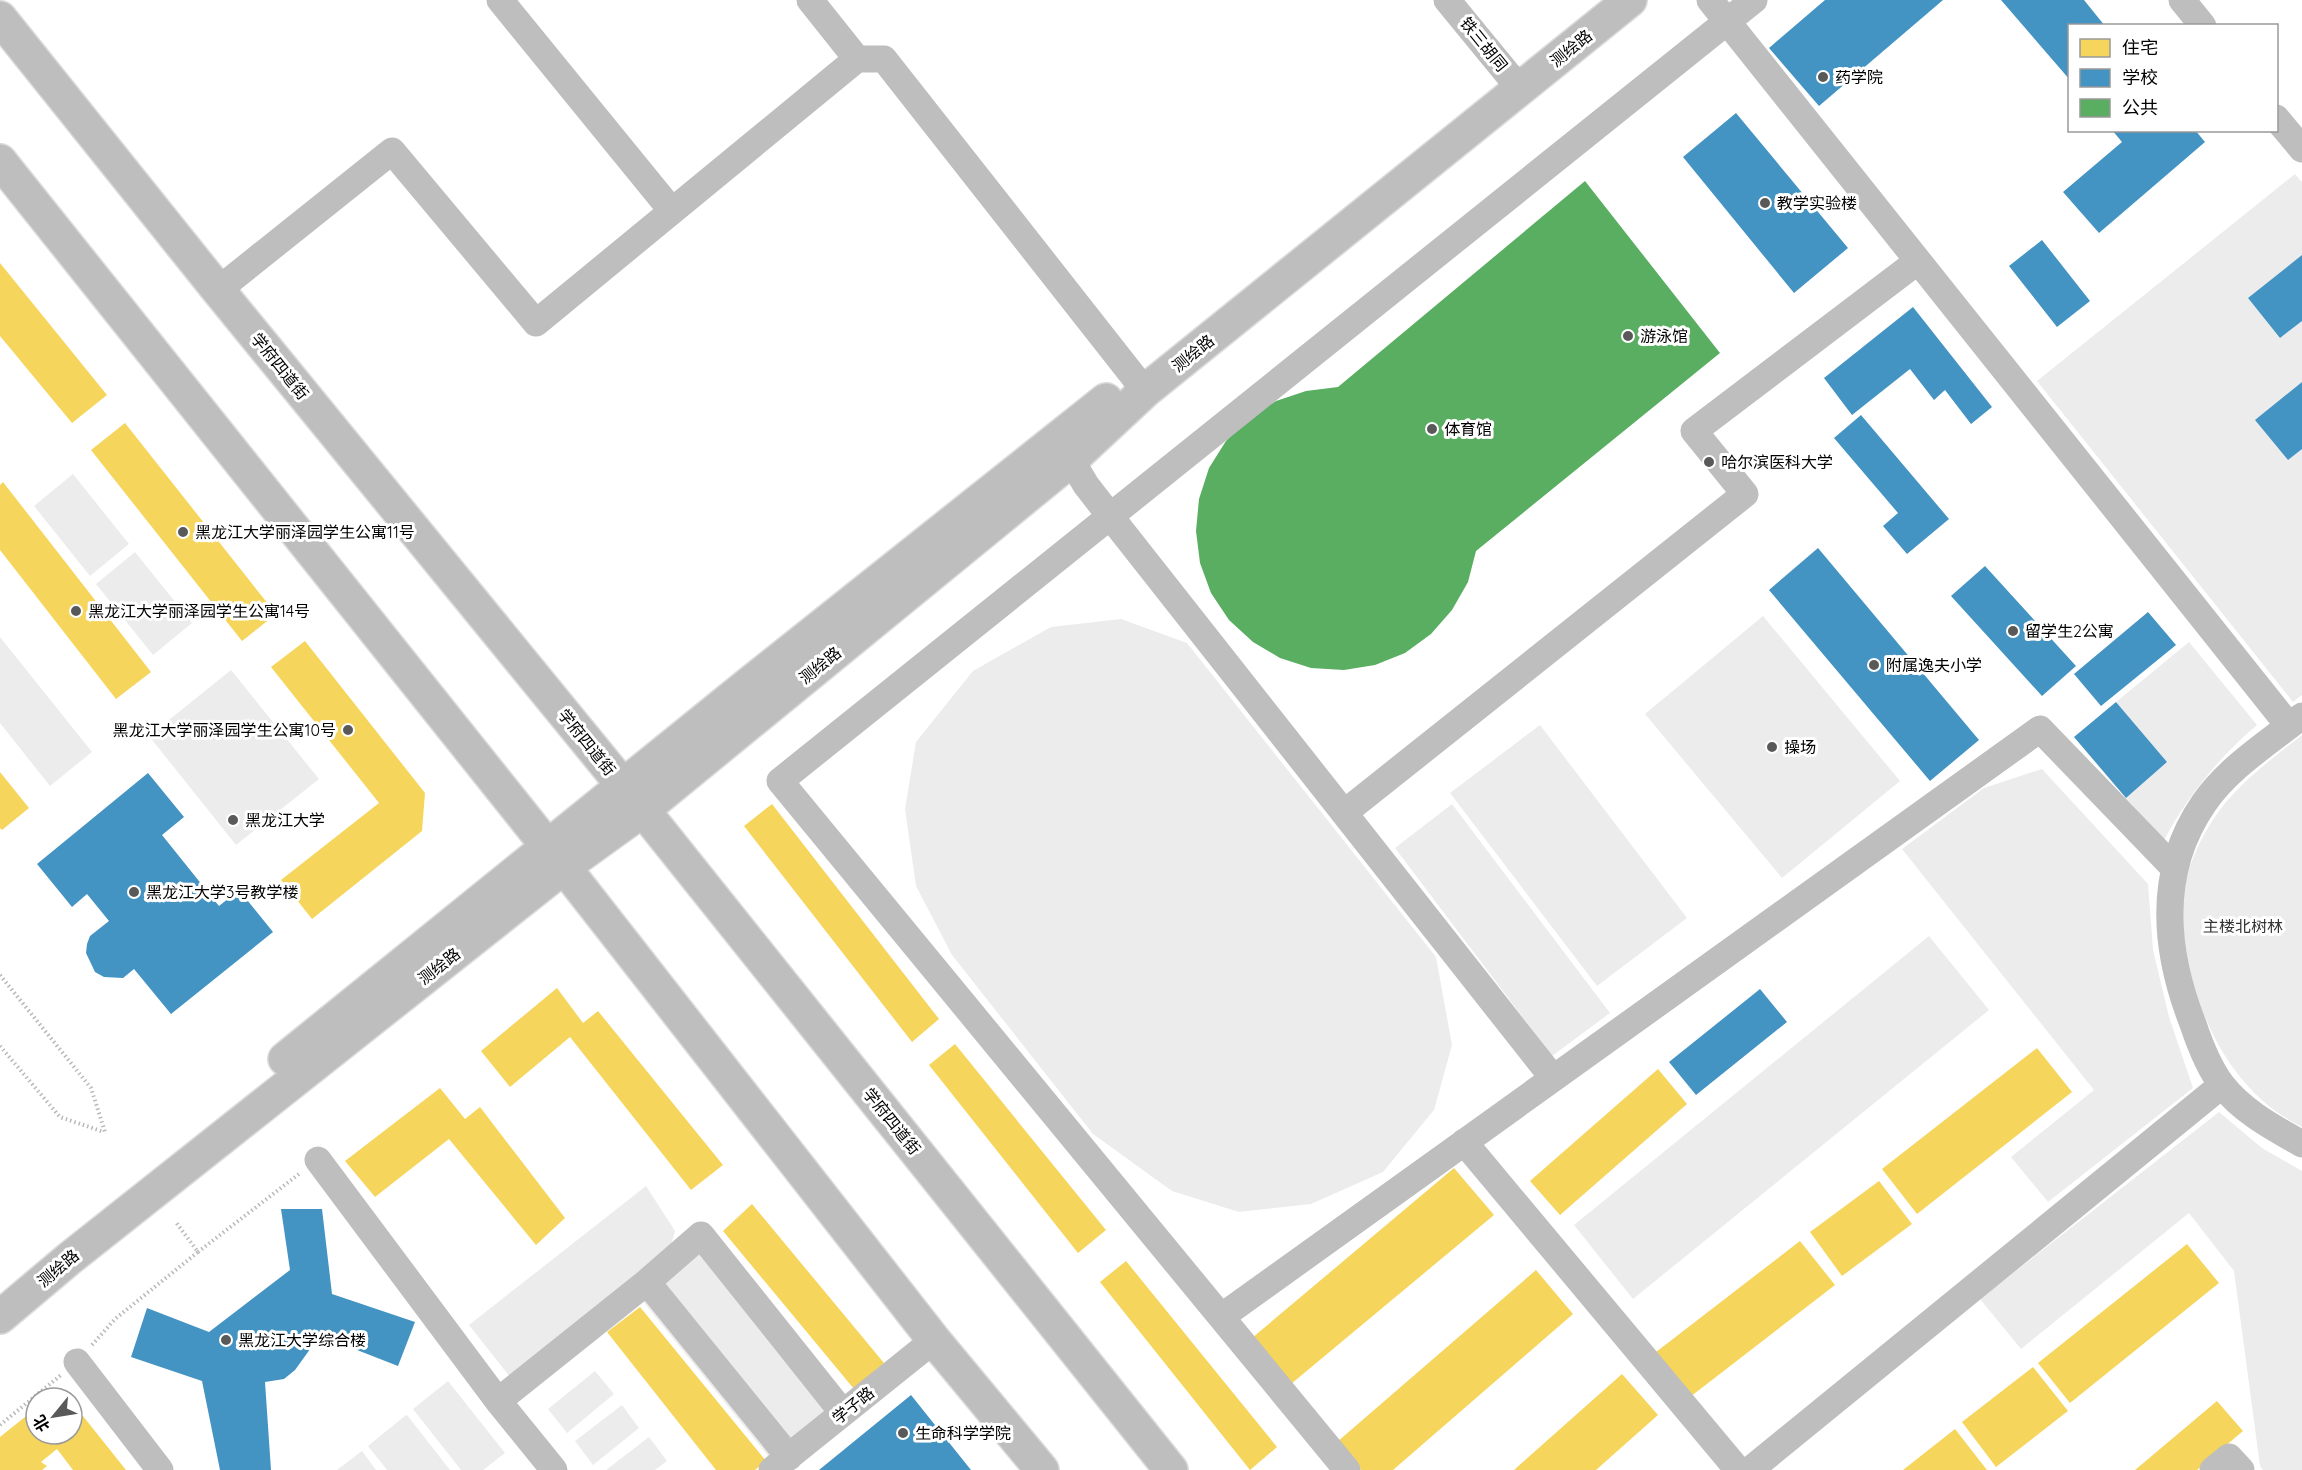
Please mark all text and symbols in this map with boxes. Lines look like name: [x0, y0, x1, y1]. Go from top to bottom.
street label: 铁三胡同: [1456, 13, 1512, 75]
legend: [2068, 24, 2278, 132]
street label: 测绘路: [1546, 25, 1596, 71]
text: 住宅: [2122, 36, 2158, 59]
text: 学校: [2122, 66, 2158, 89]
place label: 药学院: [1835, 67, 1883, 87]
marker: 药学院: [1816, 70, 1830, 84]
text: 公共: [2122, 96, 2158, 119]
place label: 教学实验楼: [1777, 193, 1857, 213]
marker: 教学实验楼: [1758, 196, 1772, 210]
place label: 游泳馆: [1640, 326, 1688, 346]
street label: 学府四道街: [247, 329, 313, 403]
marker: 游泳馆: [1621, 329, 1635, 343]
street label: 测绘路: [1168, 330, 1218, 376]
place label: 体育馆: [1444, 419, 1492, 439]
marker: 体育馆: [1425, 422, 1439, 436]
place label: 哈尔滨医科大学: [1721, 452, 1833, 472]
marker: 哈尔滨医科大学: [1702, 455, 1716, 469]
place label: 黑龙江大学丽泽园学生公寓11号: [195, 522, 415, 542]
marker: 黑龙江大学丽泽园学生公寓11号: [176, 525, 190, 539]
place label: 黑龙江大学丽泽园学生公寓14号: [88, 601, 310, 621]
marker: 黑龙江大学丽泽园学生公寓14号: [69, 604, 83, 618]
place label: 留学生2公寓: [2025, 621, 2114, 641]
marker: 留学生2公寓: [2006, 624, 2020, 638]
street label: 测绘路: [795, 642, 845, 688]
place label: 附属逸夫小学: [1886, 655, 1982, 675]
marker: 附属逸夫小学: [1867, 658, 1881, 672]
street label: 学府四道街: [554, 705, 620, 779]
place label: 黑龙江大学丽泽园学生公寓10号: [113, 720, 336, 740]
marker: 黑龙江大学丽泽园学生公寓10号: [341, 723, 355, 737]
place label: 操场: [1784, 737, 1816, 757]
marker: 操场: [1765, 740, 1779, 754]
place label: 黑龙江大学: [245, 810, 325, 830]
marker: 黑龙江大学: [226, 813, 240, 827]
place label: 黑龙江大学3号教学楼: [146, 882, 298, 902]
marker: 黑龙江大学3号教学楼: [127, 885, 141, 899]
park label: 主楼北树林: [2203, 916, 2283, 936]
street label: 测绘路: [414, 943, 464, 989]
street label: 学府四道街: [859, 1084, 925, 1158]
street label: 测绘路: [33, 1245, 83, 1291]
place label: 黑龙江大学综合楼: [238, 1330, 366, 1350]
marker: 黑龙江大学综合楼: [219, 1333, 233, 1347]
street label: 学子路: [828, 1382, 878, 1428]
north arrow: [24, 1386, 84, 1446]
text: 北: [28, 1412, 54, 1435]
place label: 生命科学学院: [915, 1423, 1011, 1443]
marker: 生命科学学院: [896, 1426, 910, 1440]

